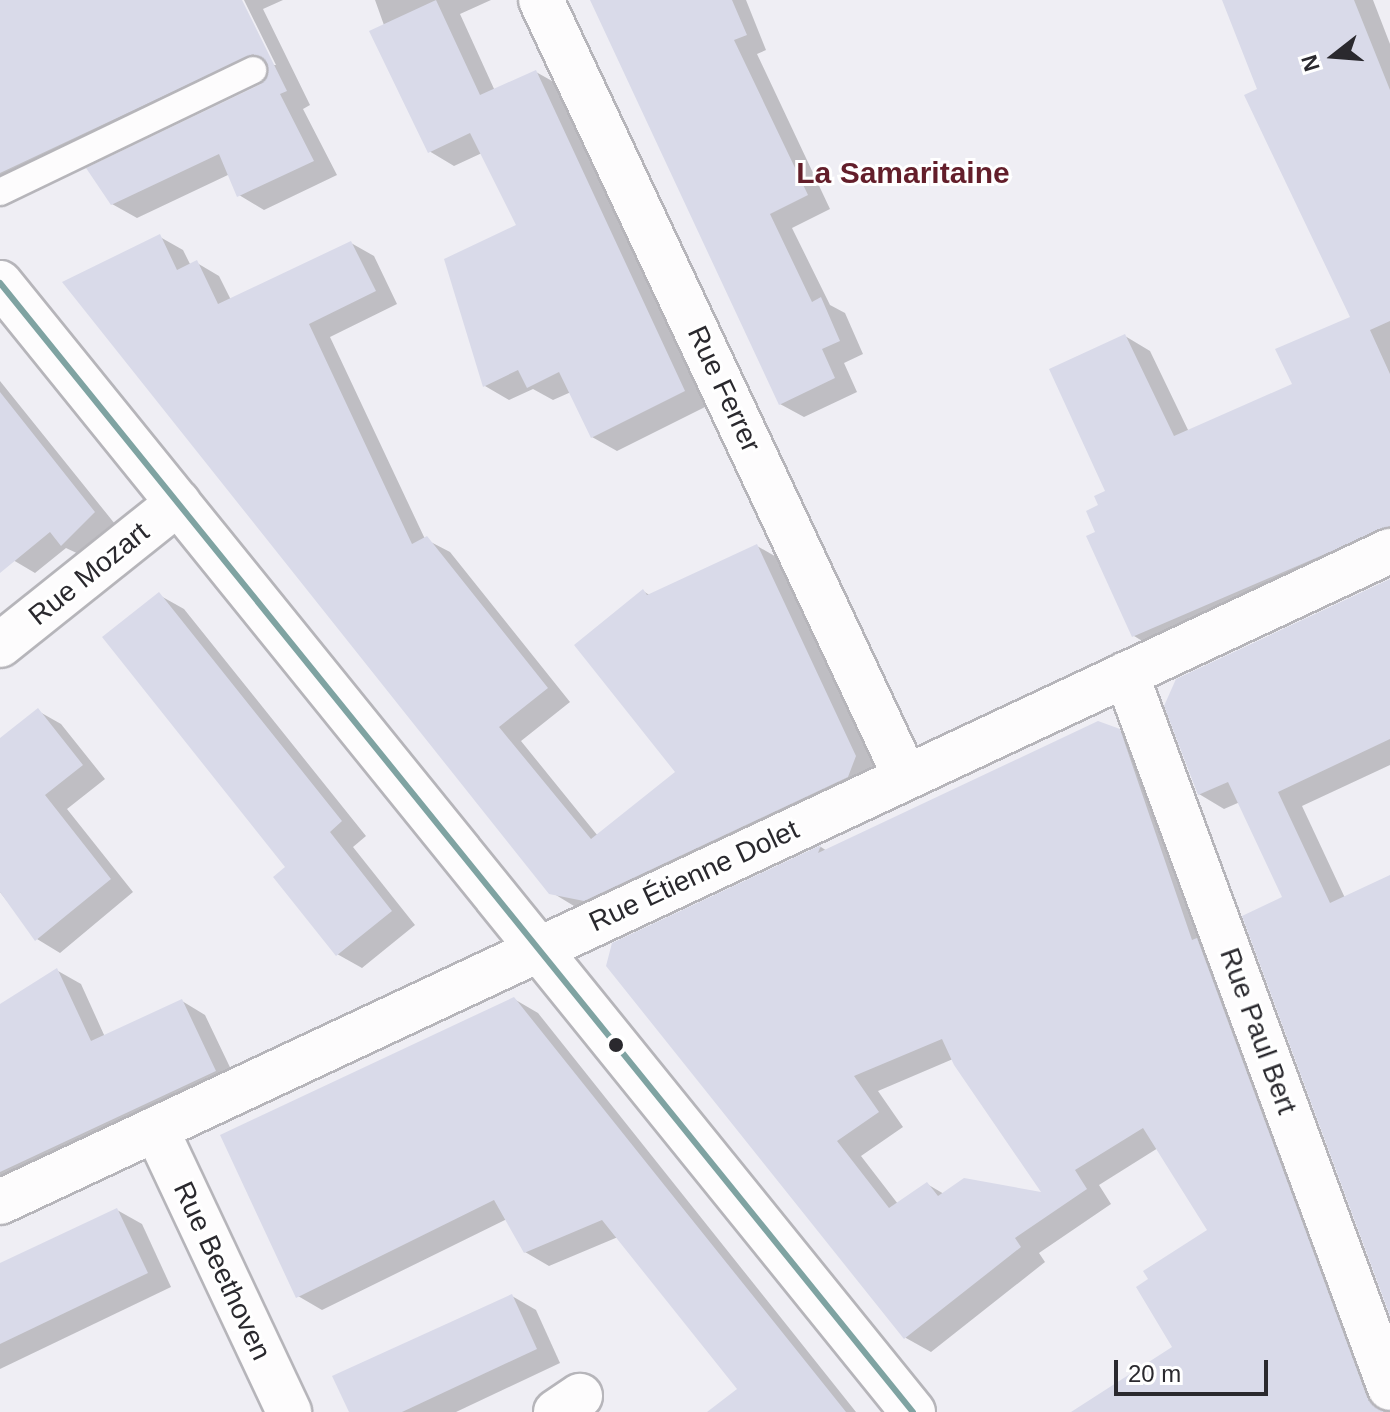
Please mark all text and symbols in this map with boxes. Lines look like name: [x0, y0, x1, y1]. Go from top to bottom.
north arrow: [1294, 16, 1374, 96]
text: N: [1296, 52, 1325, 74]
district label: La Samaritaine: [796, 155, 1010, 191]
street label: Rue Ferrer: [680, 321, 768, 457]
street label: Rue Mozart: [22, 515, 156, 633]
street label: Rue Étienne Dolet: [584, 813, 804, 939]
street label: Rue Paul Bert: [1212, 943, 1304, 1119]
unlabelled marker: [608, 1037, 624, 1053]
street label: Rue Beethoven: [166, 1176, 278, 1366]
scale bar: [1118, 1344, 1272, 1394]
text: 20 m: [1128, 1360, 1181, 1387]

